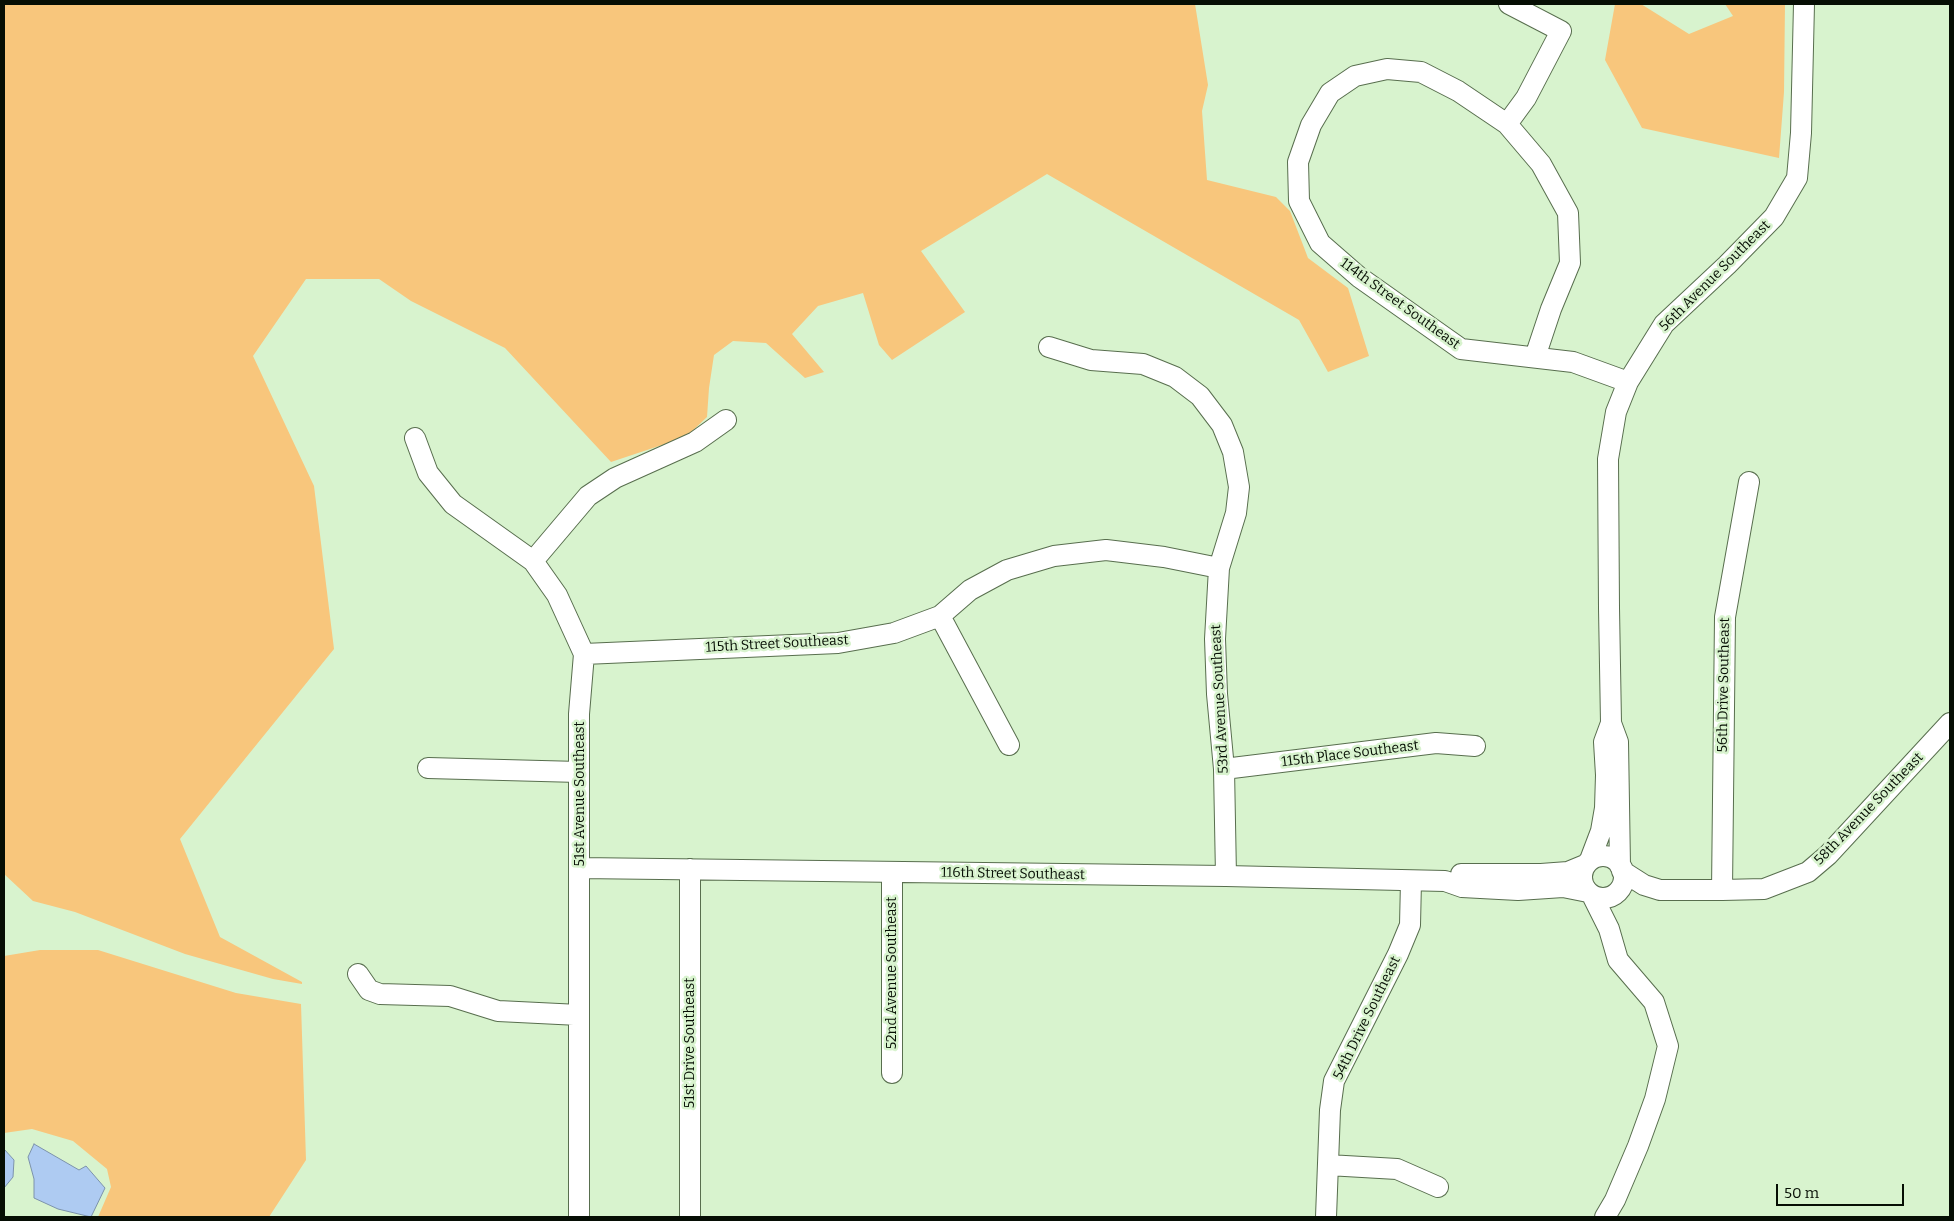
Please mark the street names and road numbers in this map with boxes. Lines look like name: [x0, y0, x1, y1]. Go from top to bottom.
street label: 56th Avenue Southeast: [1656, 217, 1774, 335]
street label: 114th Street Southeast: [1337, 255, 1463, 353]
street label: 56th Drive Southeast: [1714, 617, 1734, 753]
street label: 53rd Avenue Southeast: [1208, 624, 1232, 774]
street label: 115th Street Southeast: [705, 632, 849, 656]
street label: 51st Avenue Southeast: [572, 721, 588, 867]
street label: 115th Place Southeast: [1281, 737, 1419, 771]
street label: 58th Avenue Southeast: [1811, 749, 1927, 869]
street label: 116th Street Southeast: [941, 864, 1085, 884]
street label: 52nd Avenue Southeast: [884, 897, 900, 1049]
street label: 54th Drive Southeast: [1330, 954, 1404, 1082]
street label: 51st Drive Southeast: [682, 978, 698, 1108]

